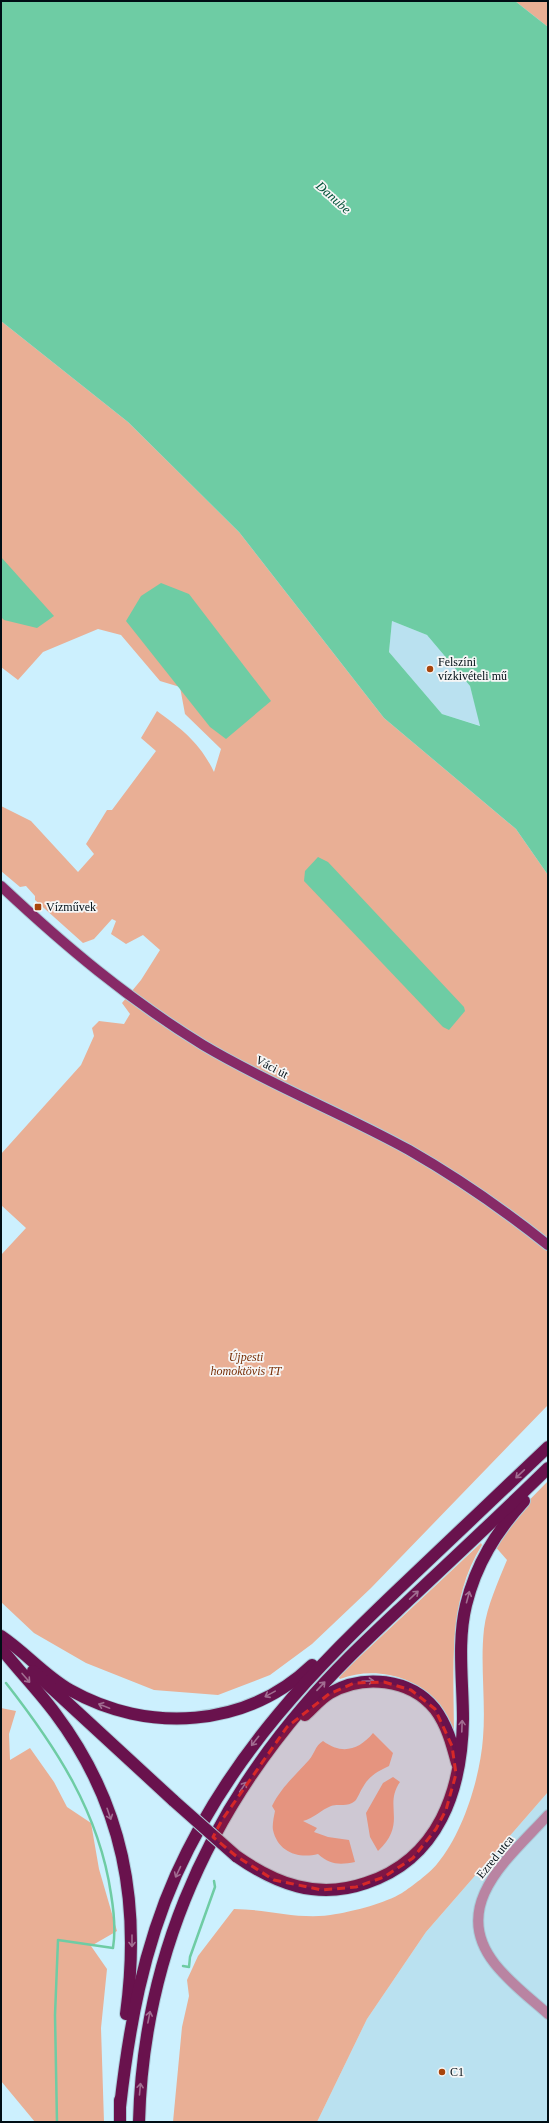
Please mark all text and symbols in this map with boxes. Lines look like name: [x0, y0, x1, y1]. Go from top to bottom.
water label: Danube: [313, 177, 354, 217]
place label: Felszíni vízkivételi mű: [438, 655, 507, 683]
marker: Felszíni vízkivételi mű: [425, 664, 435, 674]
place label: Vízművek: [46, 900, 96, 914]
marker: Vízművek: [33, 902, 43, 912]
street label: Váci út: [253, 1053, 291, 1082]
park label: Újpesti homoktövis TT: [210, 1350, 283, 1378]
one-way arrow: [515, 1469, 525, 1479]
one-way arrow: [409, 1590, 419, 1600]
one-way arrow: [465, 1591, 472, 1604]
one-way arrow: [21, 1673, 31, 1683]
one-way arrow: [361, 1678, 374, 1685]
one-way arrow: [316, 1681, 326, 1691]
one-way arrow: [264, 1691, 276, 1699]
one-way arrow: [98, 1702, 110, 1710]
one-way arrow: [459, 1720, 466, 1733]
one-way arrow: [251, 1735, 259, 1746]
one-way arrow: [239, 1782, 247, 1793]
one-way arrow: [106, 1807, 114, 1819]
street label: Ezred utca: [474, 1832, 517, 1881]
one-way arrow: [174, 1866, 181, 1878]
one-way arrow: [128, 1934, 135, 1947]
one-way arrow: [146, 2011, 154, 2024]
place label: C1: [450, 2065, 464, 2079]
marker: C1: [437, 2067, 447, 2077]
one-way arrow: [137, 2083, 144, 2096]

